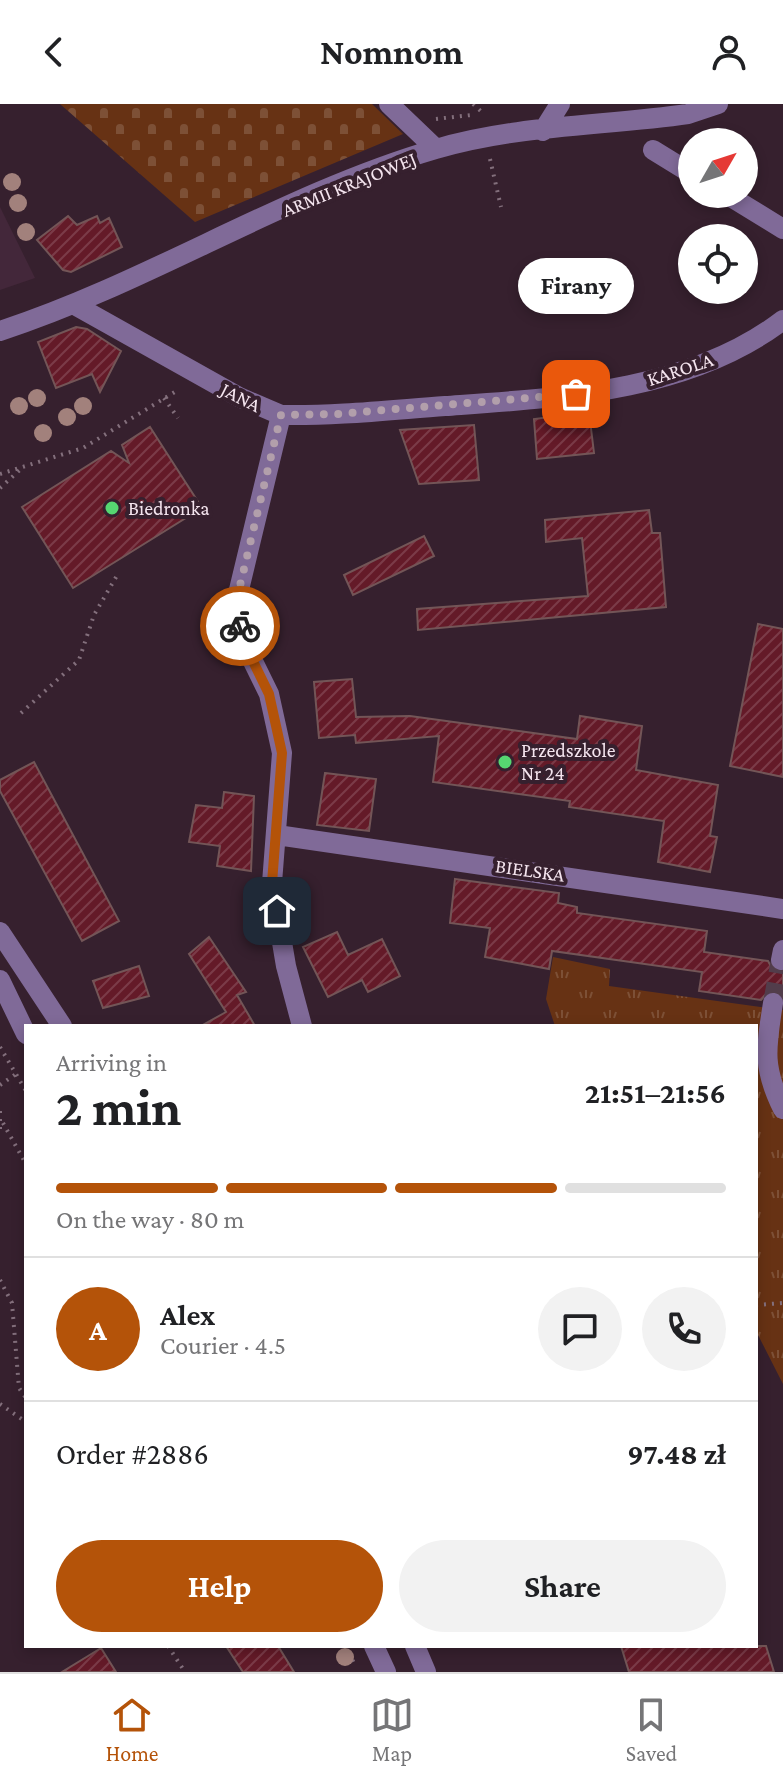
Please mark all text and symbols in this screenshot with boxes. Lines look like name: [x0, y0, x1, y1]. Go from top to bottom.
icon: back: [32, 30, 76, 74]
icon: person: [707, 30, 751, 74]
text: Nomnom: [320, 32, 463, 72]
north arrow: [678, 128, 758, 208]
map controls: [678, 128, 758, 304]
street label: ARMII KRAJOWEJ: [279, 147, 420, 222]
button: locate: [678, 224, 758, 304]
callout: Firany: [518, 258, 634, 314]
text: Firany: [541, 271, 611, 300]
street label: KAROLA: [644, 348, 716, 390]
pin: [542, 360, 610, 428]
icon: bag: [554, 372, 598, 416]
street label: JANA: [215, 377, 265, 417]
place label: Biedronka: [128, 497, 210, 519]
marker: Biedronka: [103, 499, 121, 517]
courier: [200, 586, 280, 666]
icon: bike: [218, 604, 262, 648]
place label: Przedszkole Nr 24: [521, 739, 616, 784]
marker: Przedszkole Nr 24: [496, 753, 514, 771]
street label: BIELSKA: [494, 854, 567, 886]
pin: [243, 877, 311, 945]
icon: home: [255, 889, 299, 933]
text: Arriving in: [56, 1048, 167, 1077]
text: 21:51–21:56: [585, 1076, 726, 1109]
text: 2 min: [56, 1078, 181, 1136]
text: On the way · 80 m: [56, 1205, 244, 1234]
button: chat: [538, 1287, 622, 1371]
button: phone: [642, 1287, 726, 1371]
text: Alex: [160, 1298, 215, 1331]
text: A: [89, 1313, 107, 1346]
text: Courier · 4.5: [160, 1331, 286, 1360]
text: Order #2886: [56, 1437, 209, 1470]
text: 97.48 zł: [627, 1437, 726, 1470]
button: Help: [56, 1540, 383, 1632]
button: Share: [399, 1540, 726, 1632]
tab: Home: [106, 1693, 158, 1766]
tab: Map: [370, 1693, 414, 1766]
tab: Saved: [626, 1693, 677, 1766]

